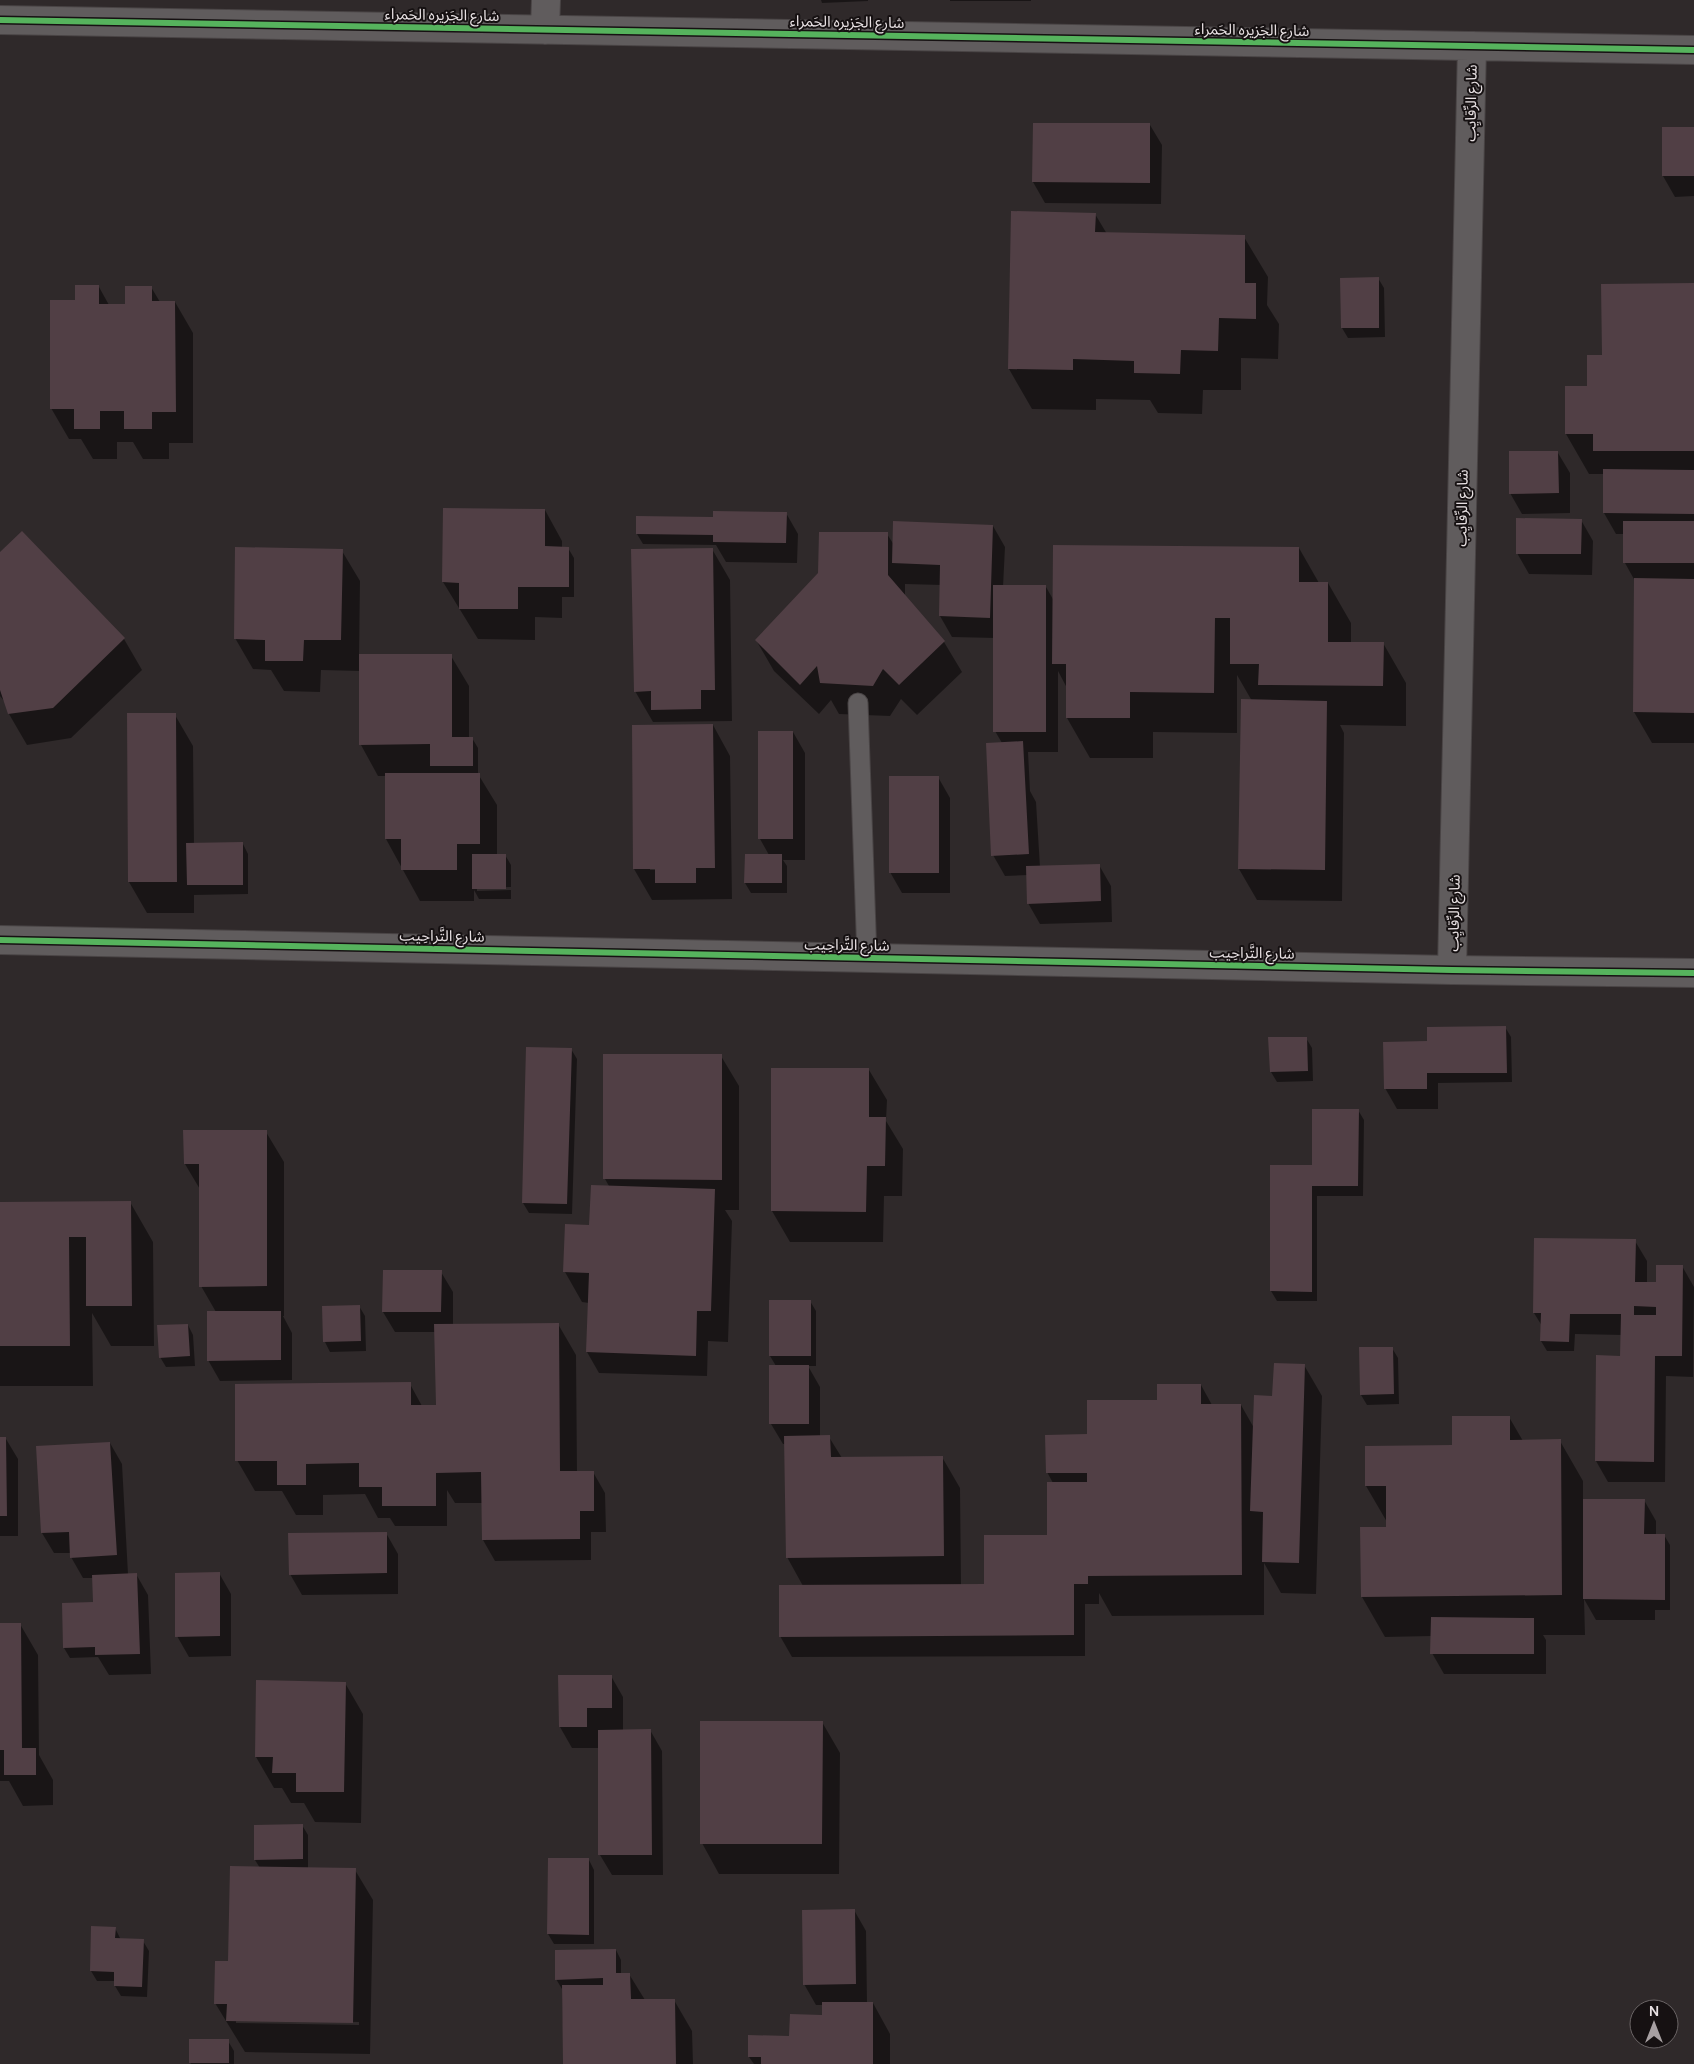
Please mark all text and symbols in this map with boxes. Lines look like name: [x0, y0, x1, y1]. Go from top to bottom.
street label: شارع الجَزيره الحَمراء: [384, 3, 500, 28]
street label: شارع الجَزيره الحَمراء: [789, 10, 905, 35]
street label: شارع الجَزيره الحَمراء: [1194, 18, 1310, 43]
street label: شارع الرِّقايِب: [1459, 64, 1484, 142]
street label: شارع الرِّقايِب: [1450, 469, 1475, 547]
street label: شارع الرِّقايِب: [1442, 874, 1467, 952]
street label: شارع التَّراحِيب: [399, 924, 485, 949]
street label: شارع التَّراحِيب: [804, 933, 890, 958]
street label: شارع التَّراحِيب: [1209, 941, 1295, 966]
north arrow: [1629, 1999, 1679, 2049]
text: N: [1649, 2001, 1659, 2020]

